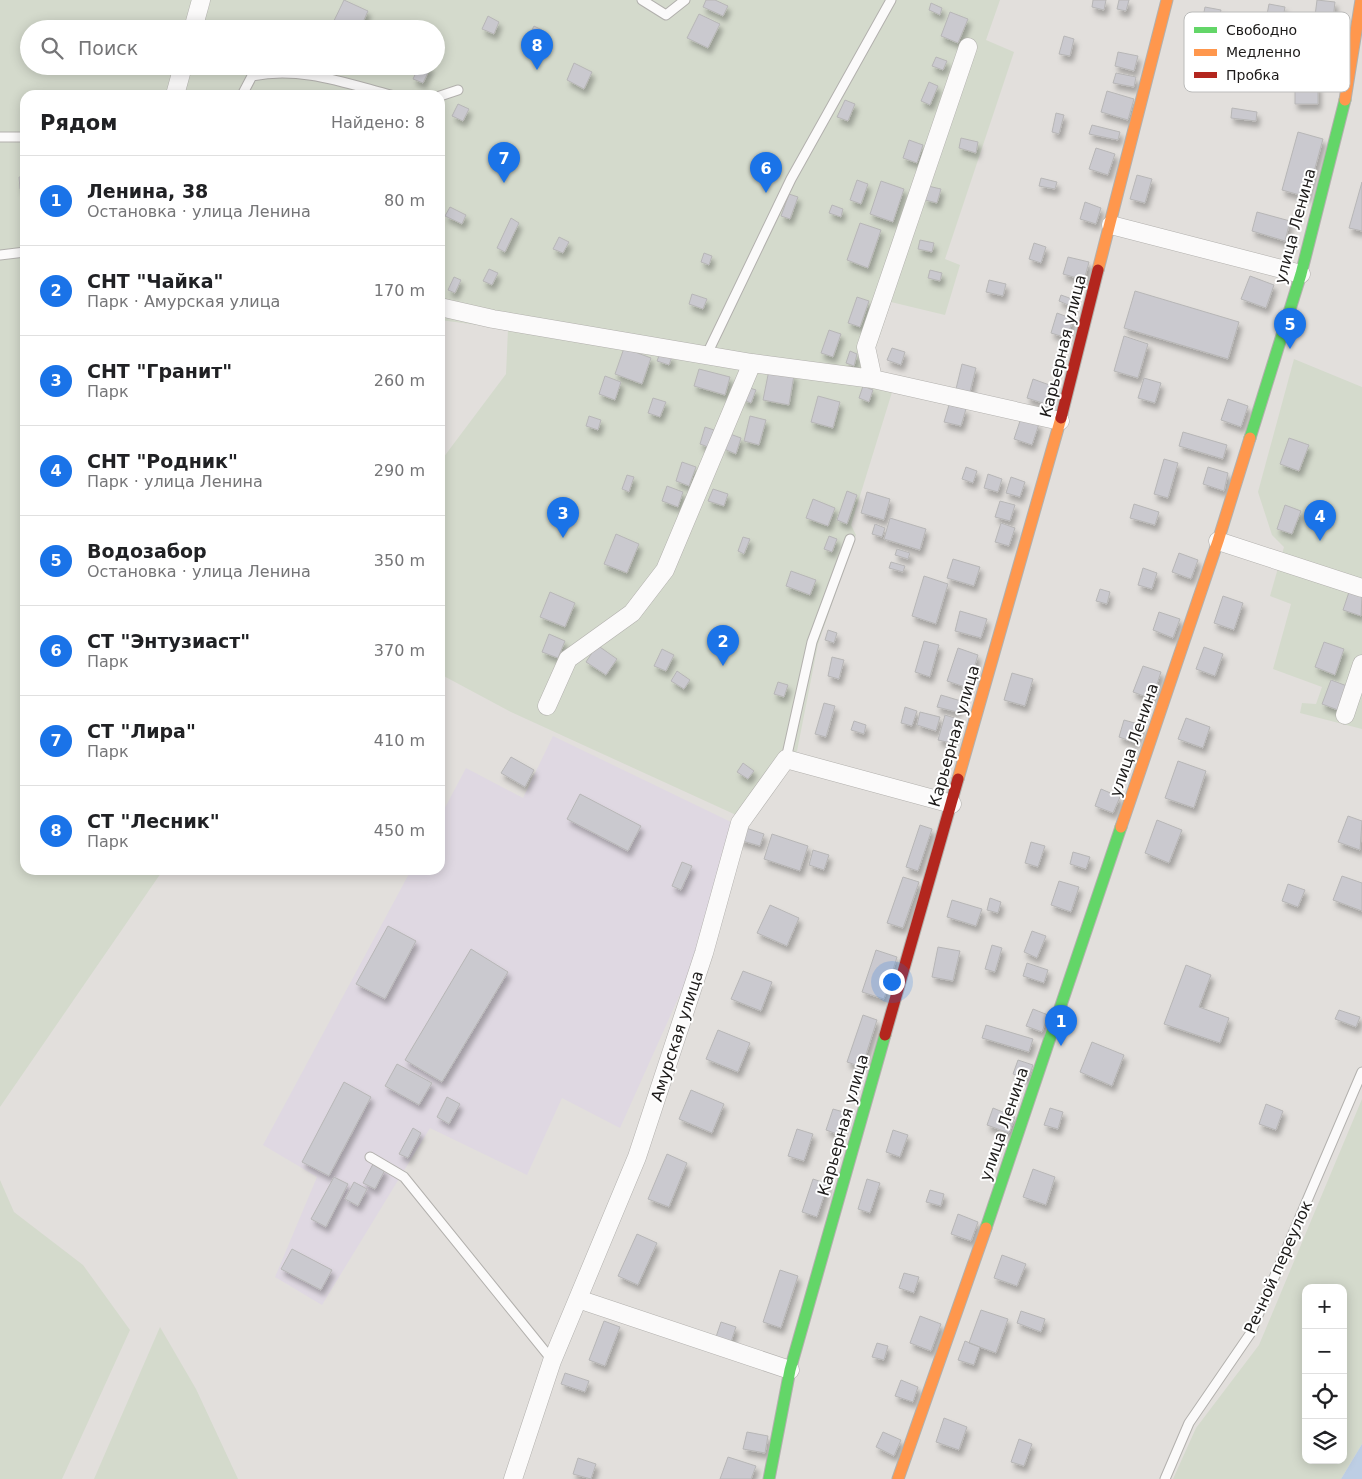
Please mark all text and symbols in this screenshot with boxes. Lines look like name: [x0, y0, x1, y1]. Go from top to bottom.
legend: [1184, 12, 1350, 92]
search box: [20, 20, 445, 75]
text: Свободно: [1226, 22, 1297, 38]
pin: 8: [521, 29, 553, 70]
icon: search: [38, 34, 66, 62]
text: Поиск: [78, 37, 138, 59]
text: Медленно: [1226, 44, 1301, 60]
text: Пробка: [1226, 67, 1280, 83]
text: Рядом: [40, 111, 117, 135]
text: Найдено: 8: [331, 113, 425, 132]
pin: 7: [488, 142, 520, 183]
pin: 6: [750, 152, 782, 193]
street label: улица Ленина: [1270, 166, 1320, 286]
text: Ленина, 38: [87, 180, 208, 202]
text: 1: [50, 191, 62, 210]
text: 80 m: [384, 191, 425, 210]
text: Остановка · улица Ленина: [87, 202, 311, 221]
text: СНТ "Чайка": [87, 270, 223, 292]
street label: Карьерная улица: [1036, 273, 1090, 419]
text: 2: [50, 281, 62, 300]
text: 170 m: [374, 281, 425, 300]
text: Парк · Амурская улица: [87, 292, 280, 311]
pin: 5: [1274, 308, 1306, 349]
text: СНТ "Гранит": [87, 360, 232, 382]
text: 3: [50, 371, 62, 390]
text: 260 m: [374, 371, 425, 390]
text: Парк: [87, 382, 129, 401]
text: СНТ "Родник": [87, 450, 238, 472]
text: 4: [50, 461, 62, 480]
text: 290 m: [374, 461, 425, 480]
text: Парк · улица Ленина: [87, 472, 263, 491]
pin: 3: [547, 497, 579, 538]
pin: 4: [1304, 500, 1336, 541]
text: Водозабор: [87, 540, 207, 562]
text: 5: [50, 551, 62, 570]
text: 350 m: [374, 551, 425, 570]
text: Остановка · улица Ленина: [87, 562, 311, 581]
pin: 2: [707, 625, 739, 666]
text: СТ "Энтузиаст": [87, 630, 250, 652]
text: 6: [50, 641, 62, 660]
text: 370 m: [374, 641, 425, 660]
text: Парк: [87, 652, 129, 671]
street label: Карьерная улица: [925, 663, 983, 809]
street label: улица Ленина: [1106, 681, 1162, 799]
text: СТ "Лира": [87, 720, 196, 742]
text: 7: [50, 731, 62, 750]
text: 410 m: [374, 731, 425, 750]
text: Парк: [87, 742, 129, 761]
text: СТ "Лесник": [87, 810, 220, 832]
text: 8: [50, 821, 62, 840]
text: 450 m: [374, 821, 425, 840]
text: Парк: [87, 832, 129, 851]
street label: Амурская улица: [647, 968, 707, 1104]
your location: [879, 969, 905, 995]
pin: 1: [1045, 1005, 1077, 1046]
street label: Карьерная улица: [814, 1052, 872, 1198]
street label: улица Ленина: [976, 1065, 1032, 1183]
street label: Речной переулок: [1240, 1197, 1316, 1337]
map controls: [1302, 1284, 1347, 1464]
button: +: [1302, 1284, 1347, 1329]
button: −: [1302, 1329, 1347, 1374]
button: locate: [1302, 1374, 1347, 1419]
button: layers: [1302, 1419, 1347, 1464]

